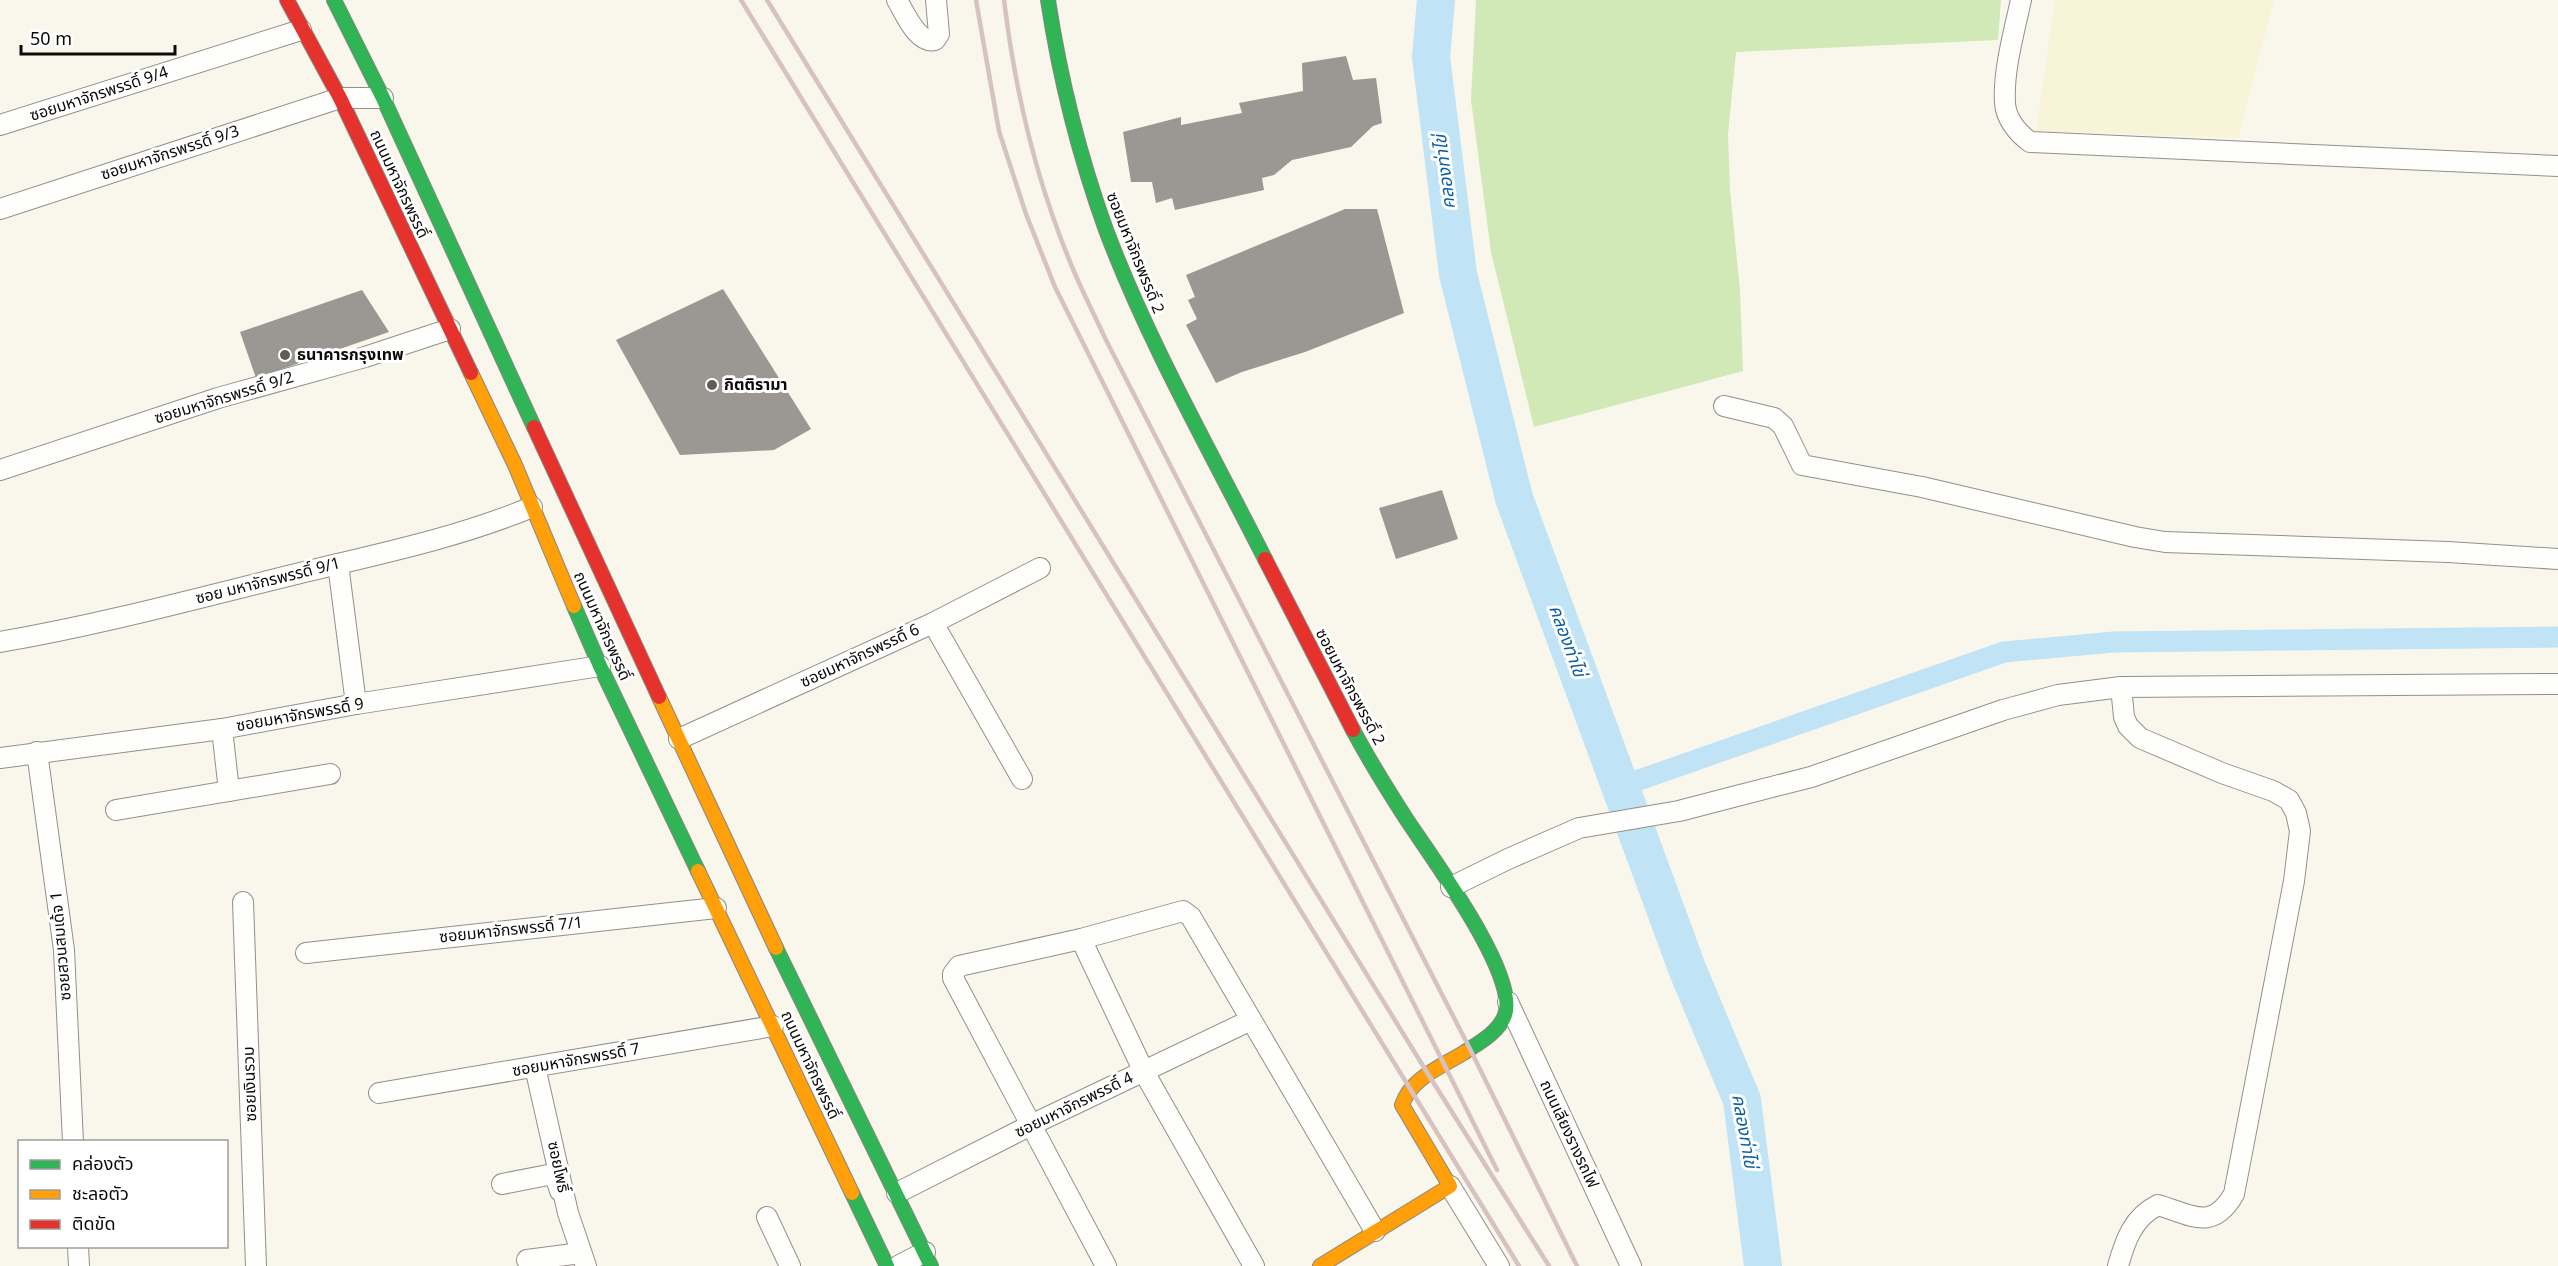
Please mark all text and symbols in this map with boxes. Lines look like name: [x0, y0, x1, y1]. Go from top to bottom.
scale bar: [21, 18, 176, 56]
text: 50 m: [30, 26, 72, 53]
street label: ซอยมหาจักรพรรดิ์ 9/4: [27, 60, 171, 128]
street label: ซอยมหาจักรพรรดิ์ 9/3: [98, 119, 242, 187]
street label: ถนนมหาจักรพรรดิ์: [363, 126, 435, 242]
water label: คลองท่าไข่: [1427, 130, 1463, 211]
street label: ซอยมหาจักรพรรดิ์ 2: [1100, 189, 1170, 317]
place label: ธนาคารกรุงเทพ: [297, 343, 404, 367]
marker: ธนาคารกรุงเทพ: [278, 348, 292, 362]
street label: ซอยมหาจักรพรรดิ์ 9/2: [152, 365, 296, 431]
place label: กิตติรามา: [724, 373, 787, 397]
marker: กิตติรามา: [705, 378, 719, 392]
street label: ซอย มหาจักรพรรดิ์ 9/1: [193, 551, 343, 611]
street label: ถนนมหาจักรพรรดิ์: [567, 567, 637, 685]
water label: คลองท่าไข่: [1542, 601, 1594, 684]
street label: ซอยมหาจักรพรรดิ์ 6: [796, 618, 924, 694]
street label: ซอยมหาจักรพรรดิ์ 2: [1309, 624, 1391, 750]
street label: ซอยมหาจักรพรรดิ์ 9: [234, 692, 366, 738]
street label: ซอยสวนสมเด้จ 1: [44, 890, 78, 1002]
street label: ซอยมหาจักรพรรดิ์ 7/1: [438, 911, 584, 949]
street label: ถนนมหาจักรพรรดิ์: [774, 1007, 846, 1123]
street label: ซอยมหาจักรพรรดิ์ 7: [510, 1037, 642, 1083]
street label: ซอยเงินรวม: [237, 1046, 263, 1122]
street label: ซอยมหาจักรพรรดิ์ 4: [1011, 1066, 1137, 1144]
street label: ถนนเลียงรางรถไฟ: [1533, 1076, 1605, 1192]
water label: คลองท่าไข่: [1724, 1092, 1764, 1173]
street label: ซอยโพธิ์: [541, 1139, 575, 1195]
legend: [18, 1140, 228, 1248]
text: คล่องตัว: [72, 1151, 134, 1178]
text: ชะลอตัว: [72, 1181, 129, 1208]
text: ติดขัด: [72, 1211, 115, 1238]

